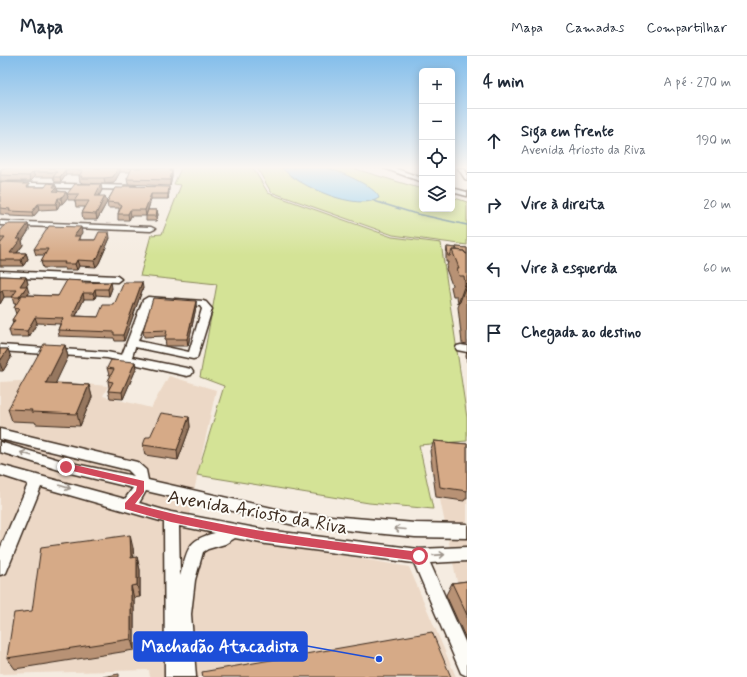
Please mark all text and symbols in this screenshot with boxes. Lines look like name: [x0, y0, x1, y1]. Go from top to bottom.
text: Mapa: [20, 15, 63, 40]
text: Mapa: [511, 19, 543, 37]
text: Camadas: [565, 19, 624, 37]
text: Compartilhar: [646, 19, 727, 37]
map controls: [419, 68, 455, 212]
button: +: [419, 68, 455, 104]
text: 4 min: [483, 71, 524, 93]
text: A pé · 270 m: [663, 74, 731, 91]
button: −: [419, 104, 455, 140]
text: Siga em frente: [521, 122, 614, 142]
icon: ahead: [483, 130, 505, 152]
text: 190 m: [696, 132, 731, 149]
button: locate: [419, 140, 455, 176]
text: Avenida Ariosto da Riva: [521, 142, 646, 159]
button: layers: [419, 176, 455, 212]
icon: right: [483, 194, 505, 216]
text: Vire à direita: [521, 195, 605, 215]
text: 20 m: [703, 196, 731, 213]
icon: left: [483, 258, 505, 280]
text: Vire à esquerda: [521, 259, 617, 279]
text: 60 m: [703, 260, 731, 277]
icon: arrive: [483, 322, 505, 344]
text: Chegada ao destino: [521, 323, 641, 343]
one-way arrow: [20, 450, 33, 457]
route end: [57, 458, 75, 476]
one-way arrow: [58, 484, 71, 491]
street label: Avenida Ariosto da Riva: [166, 484, 350, 541]
one-way arrow: [394, 525, 407, 532]
route start: [410, 547, 428, 565]
one-way arrow: [432, 552, 445, 559]
callout: Machadão Atacadista: [134, 632, 307, 661]
text: Machadão Atacadista: [141, 636, 299, 658]

